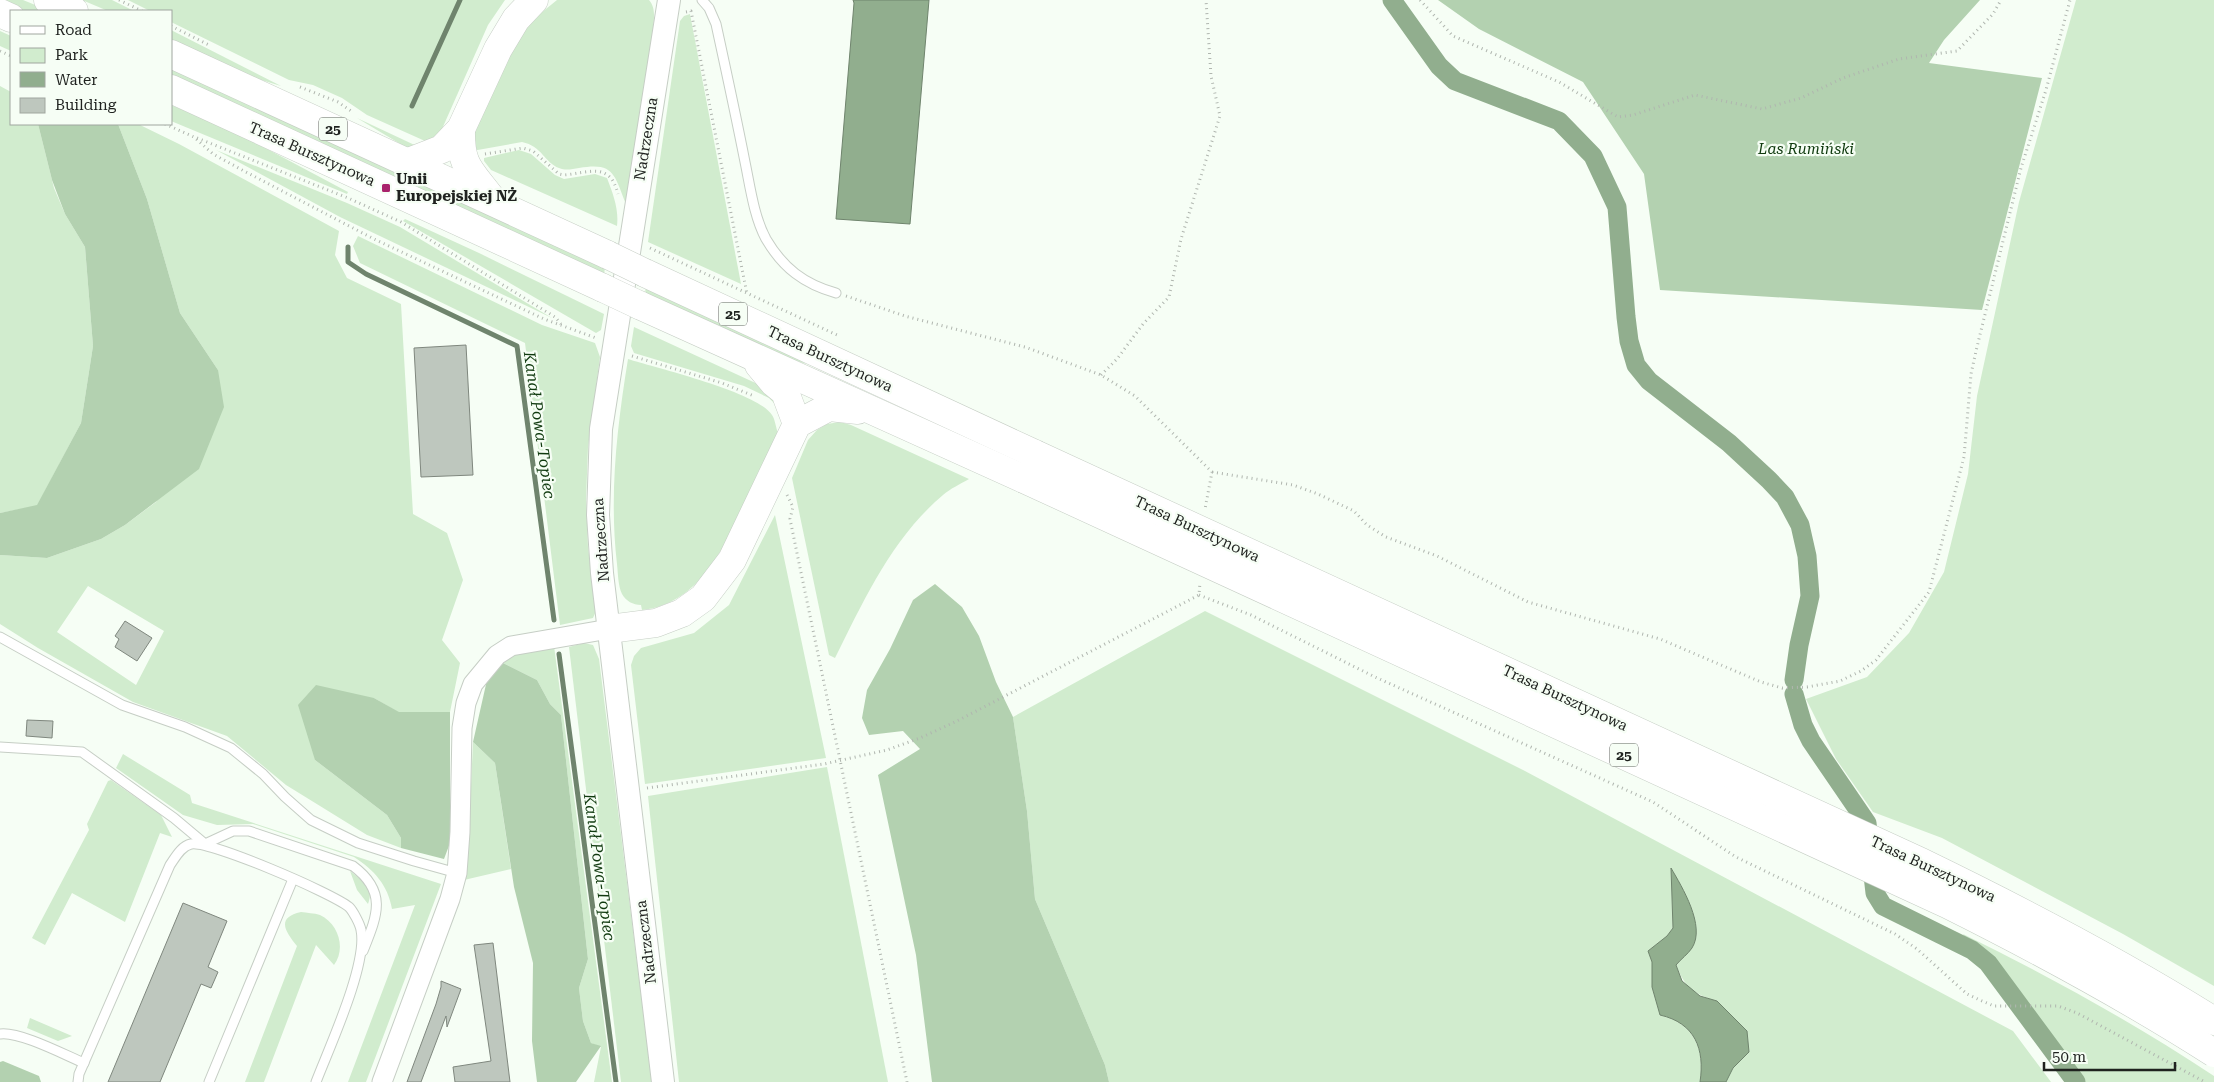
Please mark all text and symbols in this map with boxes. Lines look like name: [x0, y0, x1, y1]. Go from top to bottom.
legend: [10, 10, 172, 125]
text: Road: [55, 21, 92, 39]
text: Park: [55, 46, 89, 64]
text: Water: [55, 71, 97, 89]
text: Building: [55, 96, 117, 114]
street label: Nadrzeczna: [631, 96, 661, 182]
street label: Trasa Bursztynowa: [246, 118, 378, 190]
road number: 25: [319, 118, 347, 140]
park label: Las Rumiński: [1757, 140, 1854, 158]
place label: Unii Europejskiej NŻ: [396, 170, 517, 205]
marker: Unii Europejskiej NŻ: [380, 182, 392, 194]
road number: 25: [719, 302, 747, 326]
street label: Trasa Bursztynowa: [765, 322, 895, 396]
water label: Kanał Powa-Topiec: [520, 349, 559, 501]
street label: Trasa Bursztynowa: [1132, 492, 1262, 566]
street label: Nadrzeczna: [589, 497, 613, 583]
street label: Trasa Bursztynowa: [1500, 661, 1630, 735]
road number: 25: [1610, 744, 1638, 766]
water label: Kanał Powa-Topiec: [580, 791, 619, 943]
street label: Trasa Bursztynowa: [1868, 832, 1998, 906]
street label: Nadrzeczna: [632, 899, 660, 985]
scale bar: [2044, 1040, 2175, 1072]
text: 50 m: [2052, 1048, 2087, 1066]

